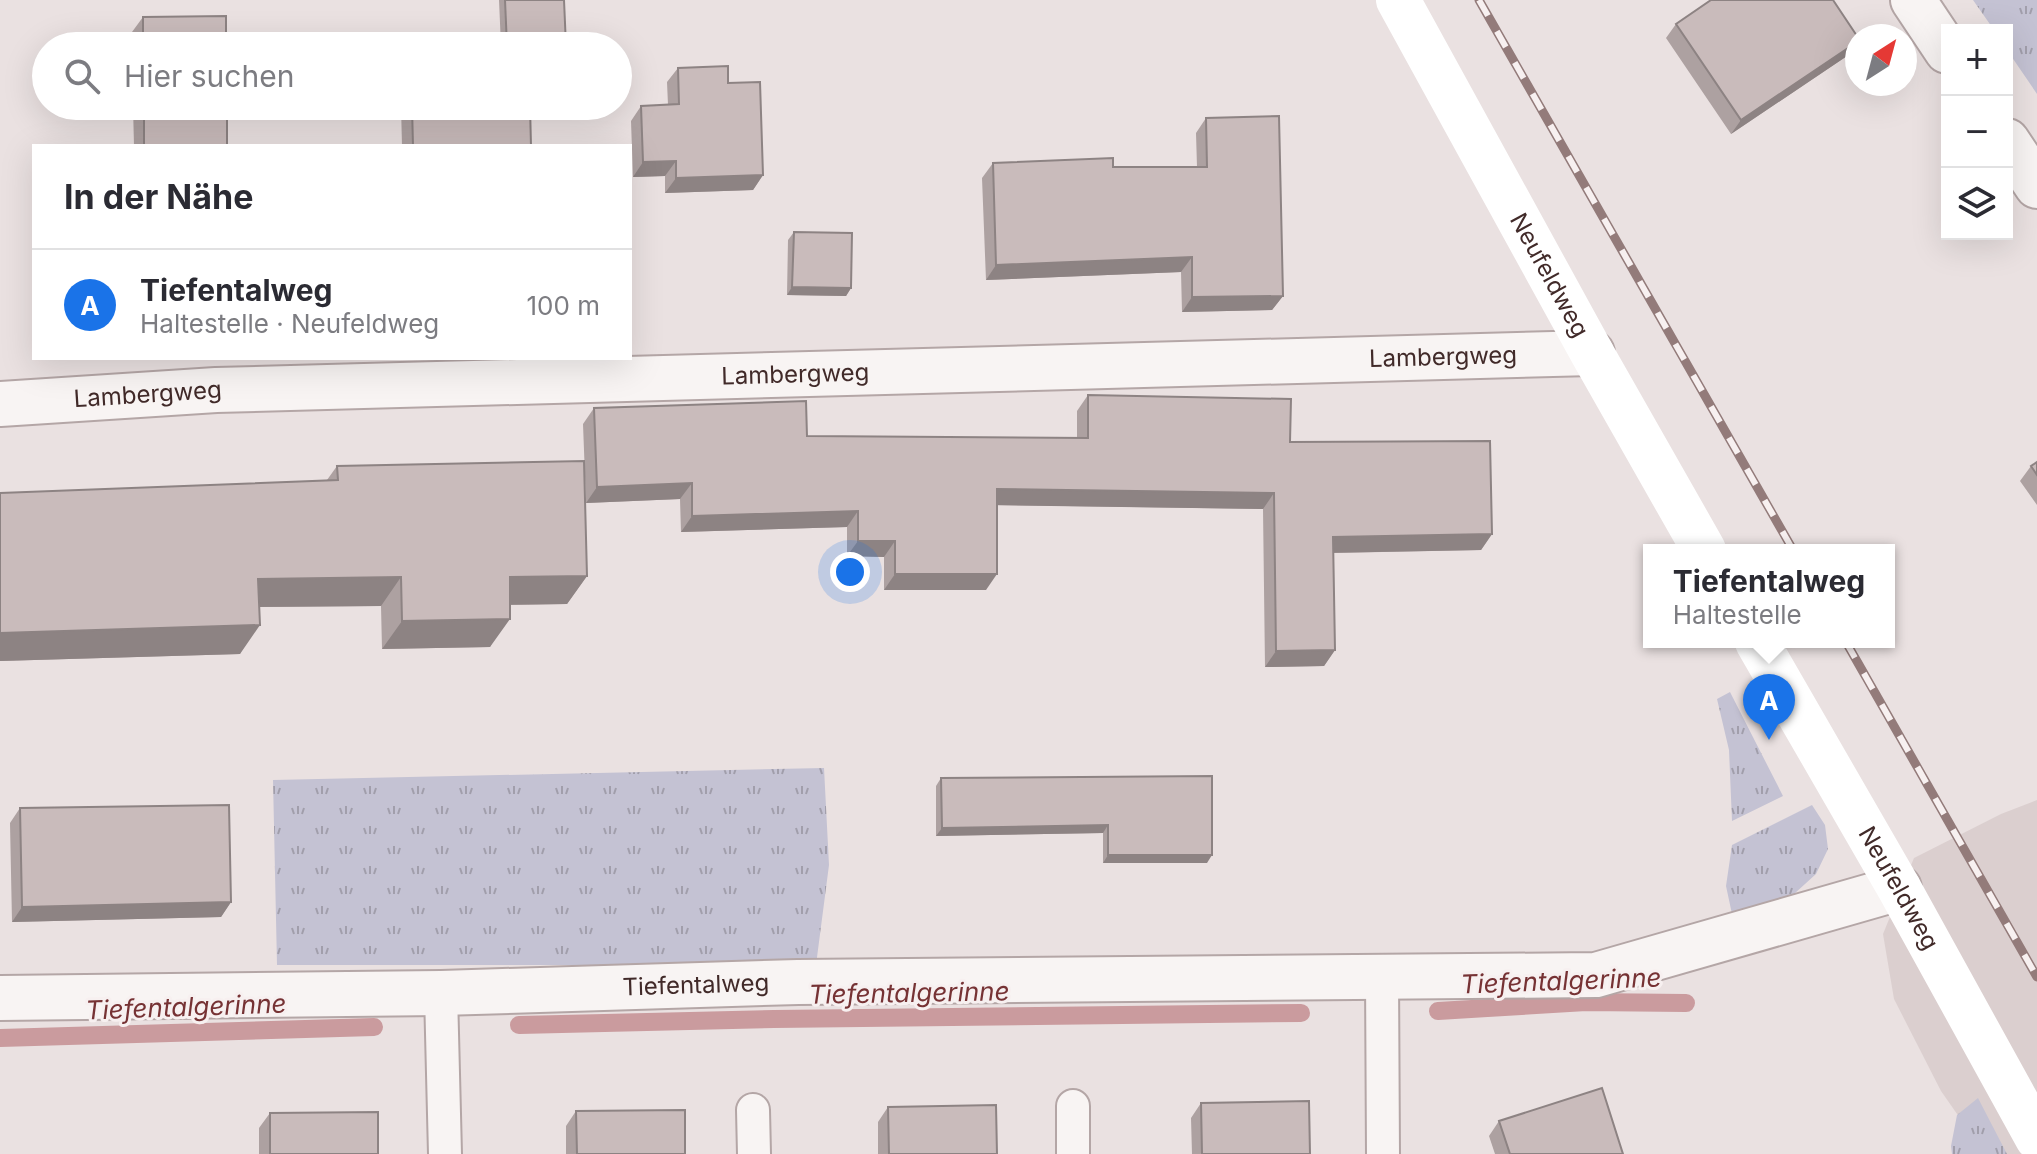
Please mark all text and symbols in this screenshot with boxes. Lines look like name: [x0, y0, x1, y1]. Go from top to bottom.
north arrow: [1845, 24, 1917, 96]
map controls: [1941, 24, 2013, 240]
button: +: [1941, 24, 2013, 96]
search box: [32, 32, 632, 120]
icon: search: [60, 54, 104, 98]
text: Hier suchen: [124, 58, 294, 94]
button: −: [1941, 96, 2013, 168]
button: layers: [1941, 168, 2013, 240]
text: In der Nähe: [64, 176, 253, 217]
street label: Neufeldweg: [1504, 208, 1595, 342]
text: Tiefentalweg: [140, 272, 332, 308]
text: A: [80, 290, 100, 321]
text: 100 m: [527, 290, 600, 321]
text: Haltestelle · Neufeldweg: [140, 308, 439, 339]
street label: Lambergweg: [1369, 340, 1517, 373]
street label: Lambergweg: [721, 357, 870, 390]
street label: Lambergweg: [73, 375, 222, 413]
popup: [1643, 544, 1895, 648]
your location: [830, 552, 870, 592]
text: Tiefentalweg: [1673, 563, 1865, 599]
text: Haltestelle: [1673, 599, 1802, 630]
pin: A: [1743, 674, 1795, 740]
street label: Neufeldweg: [1853, 821, 1945, 955]
water label: Tiefentalgerinne: [1460, 962, 1662, 999]
street label: Tiefentalweg: [622, 968, 770, 1001]
water label: Tiefentalgerinne: [808, 975, 1010, 1010]
water label: Tiefentalgerinne: [85, 988, 287, 1025]

